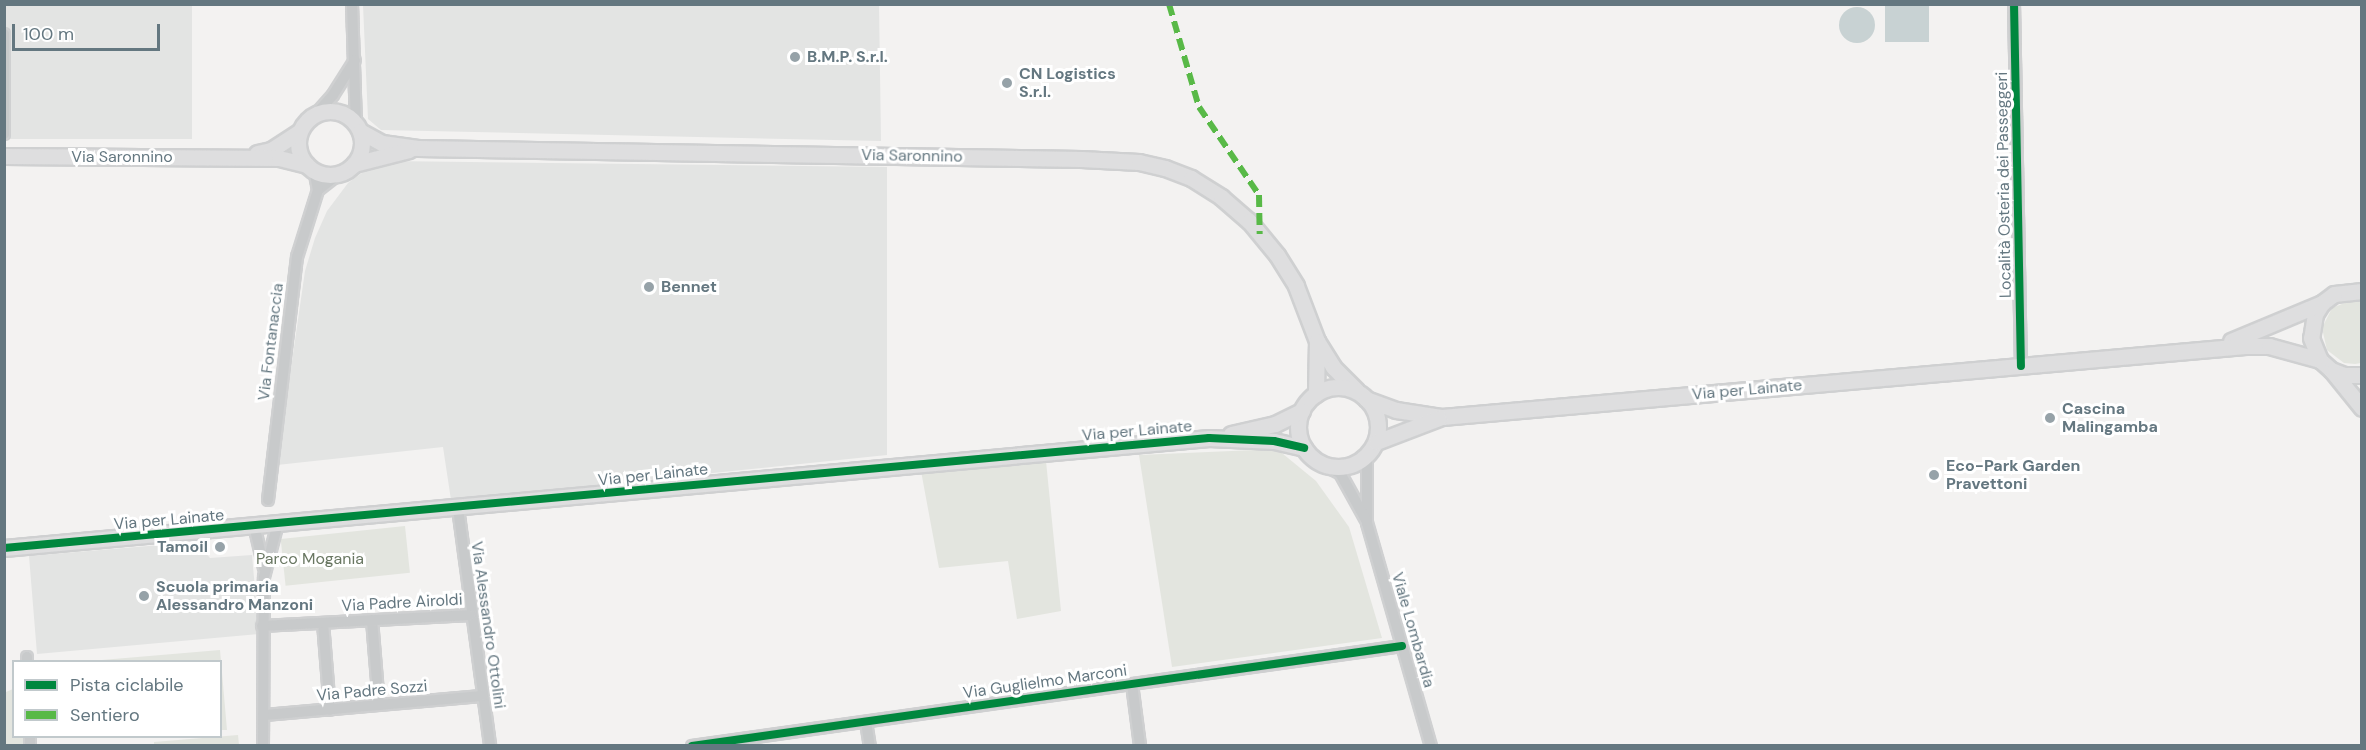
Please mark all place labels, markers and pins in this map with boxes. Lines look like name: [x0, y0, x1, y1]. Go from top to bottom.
place label: B.M.P. S.r.l.: [807, 47, 888, 67]
marker: B.M.P. S.r.l.: [788, 50, 802, 64]
place label: CN Logistics S.r.l.: [1019, 64, 1116, 102]
marker: CN Logistics S.r.l.: [1000, 76, 1014, 90]
place label: Bennet: [661, 277, 717, 297]
marker: Bennet: [642, 280, 656, 294]
place label: Cascina Malingamba: [2062, 399, 2158, 437]
marker: Cascina Malingamba: [2043, 411, 2057, 425]
place label: Eco-Park Garden Pravettoni: [1946, 456, 2080, 494]
marker: Eco-Park Garden Pravettoni: [1927, 468, 1941, 482]
place label: Tamoil: [157, 537, 208, 557]
marker: Tamoil: [213, 540, 227, 554]
place label: Scuola primaria Alessandro Manzoni: [156, 577, 313, 615]
marker: Scuola primaria Alessandro Manzoni: [137, 589, 151, 603]

